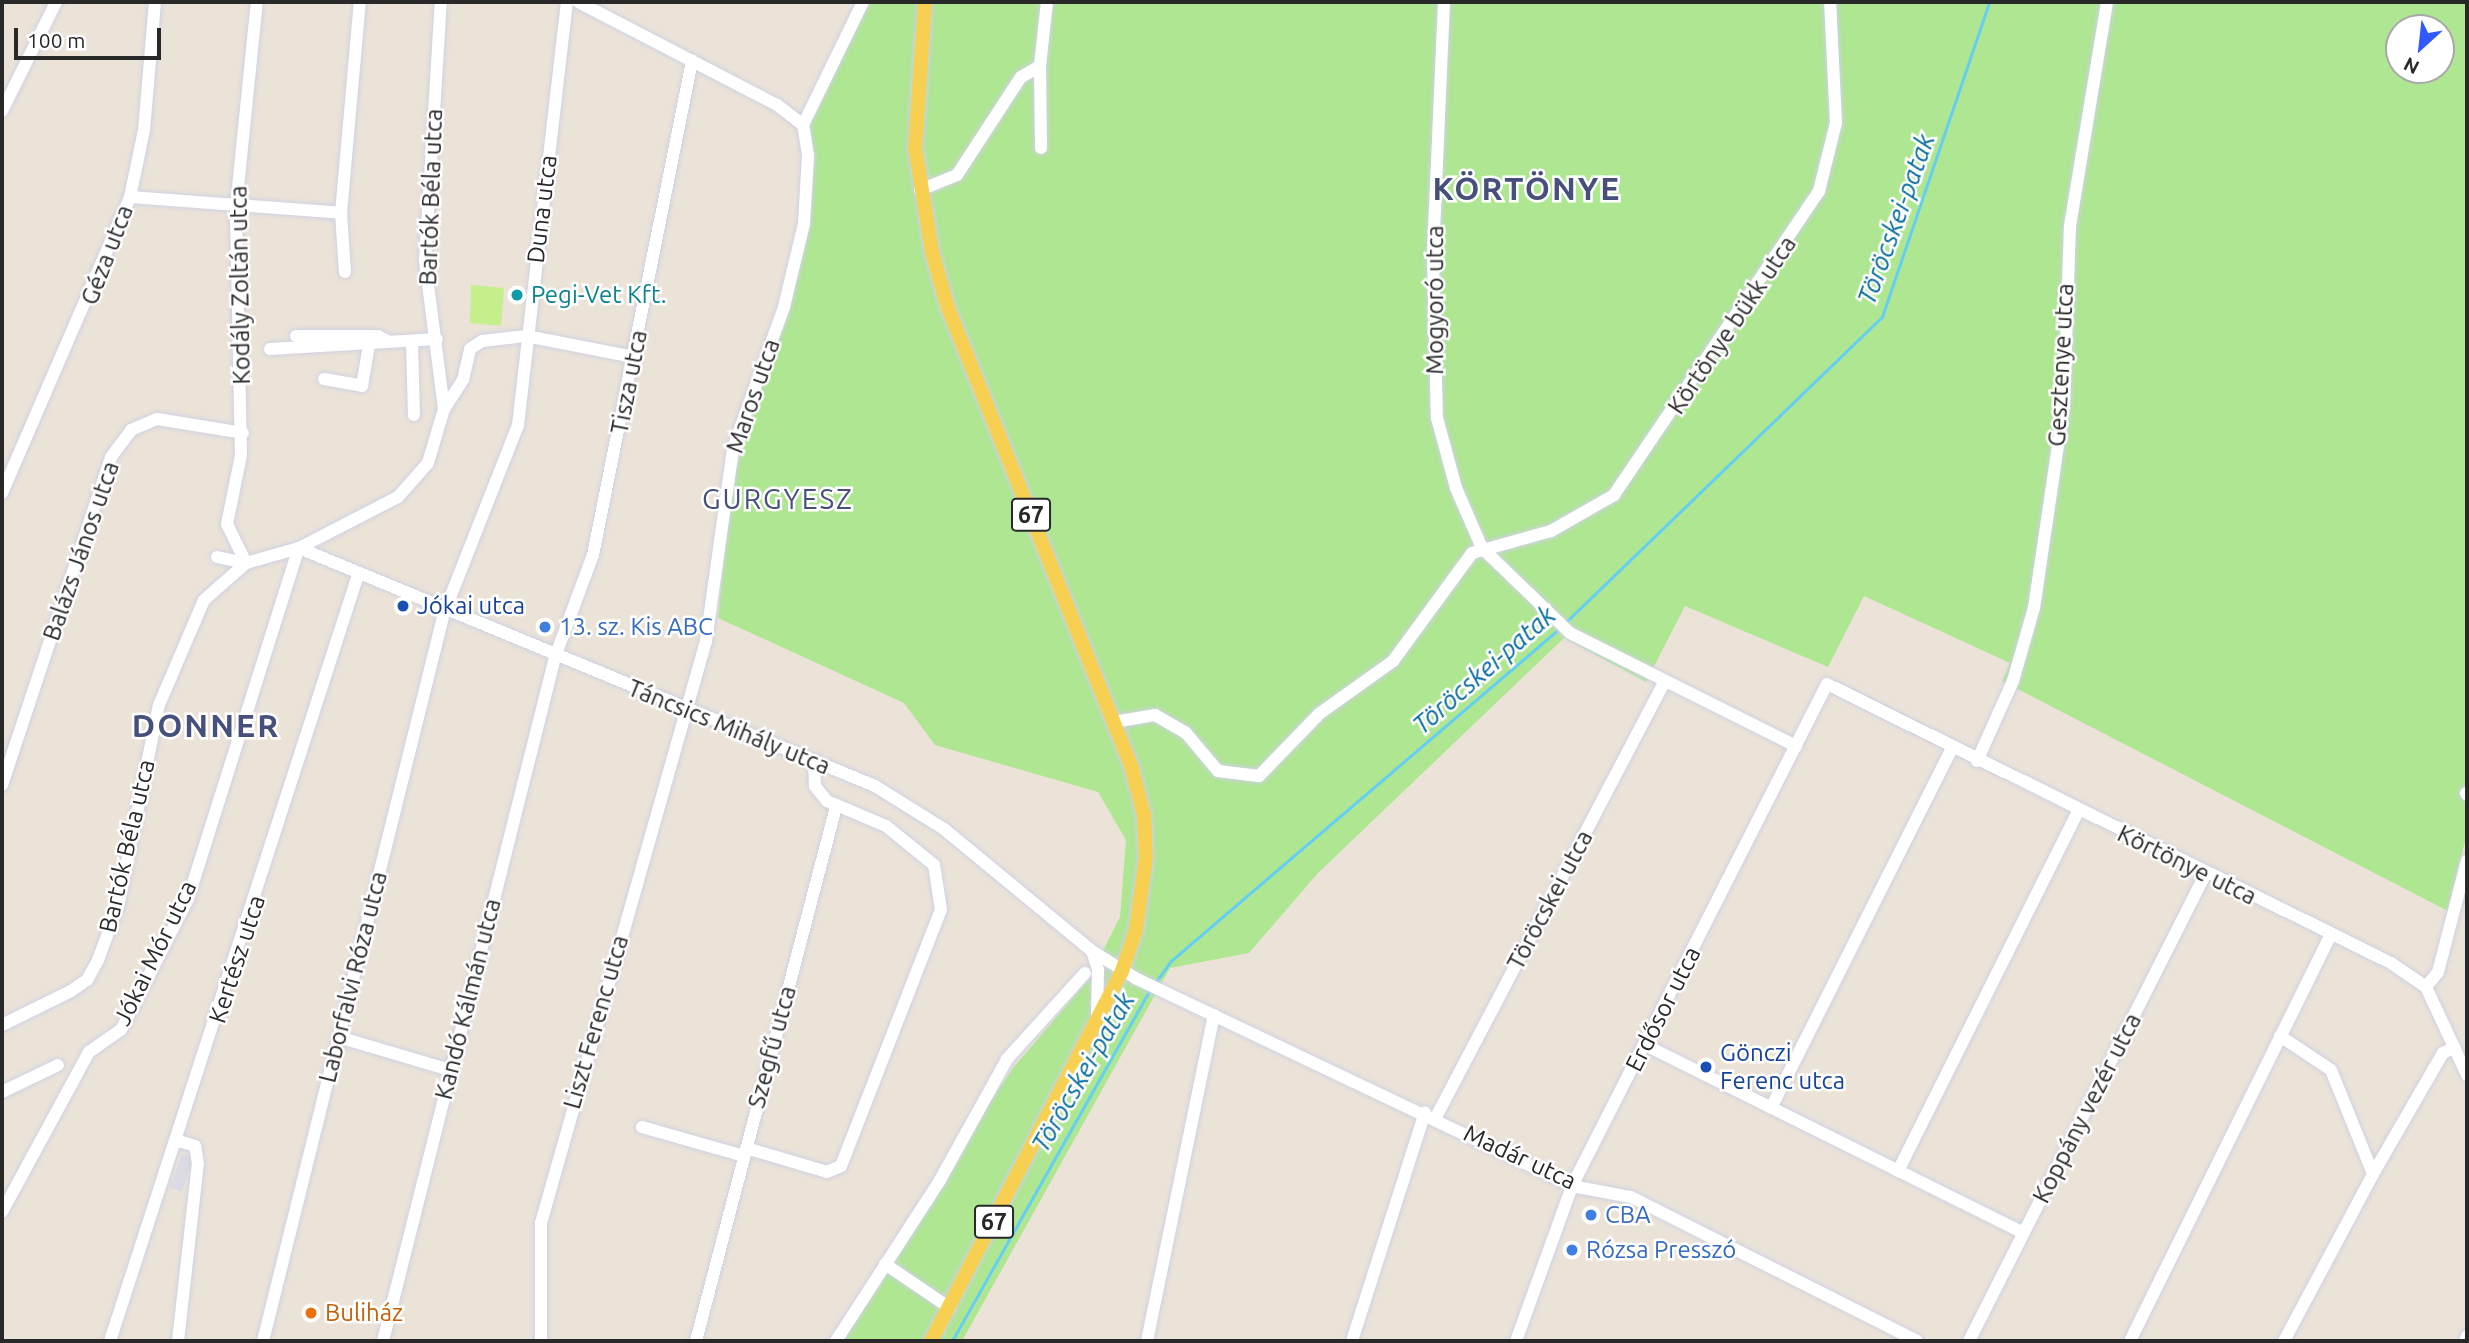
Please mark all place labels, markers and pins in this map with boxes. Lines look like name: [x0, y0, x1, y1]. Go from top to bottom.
place label: Pegi-Vet Kft.: [531, 281, 667, 309]
marker: Pegi-Vet Kft.: [509, 287, 525, 303]
place label: Jókai utca: [417, 592, 525, 620]
marker: Jókai utca: [395, 598, 411, 614]
place label: 13. sz. Kis ABC: [559, 613, 713, 641]
marker: 13. sz. Kis ABC: [537, 619, 553, 635]
place label: Gönczi Ferenc utca: [1720, 1039, 1845, 1095]
marker: Gönczi Ferenc utca: [1698, 1059, 1714, 1075]
place label: CBA: [1605, 1201, 1651, 1229]
marker: CBA: [1583, 1207, 1599, 1223]
place label: Rózsa Presszó: [1586, 1236, 1736, 1264]
marker: Rózsa Presszó: [1564, 1242, 1580, 1258]
place label: Buliház: [325, 1299, 403, 1327]
marker: Buliház: [303, 1305, 319, 1321]

